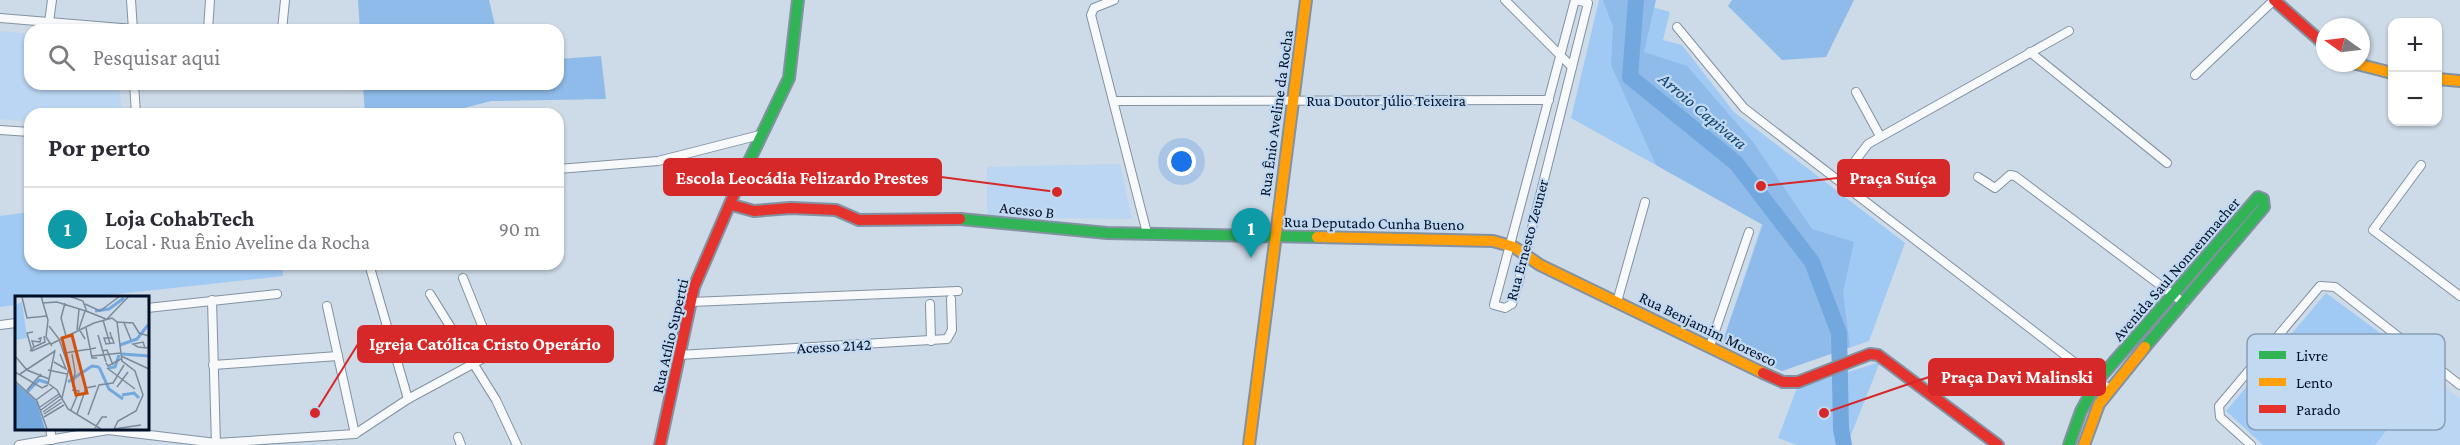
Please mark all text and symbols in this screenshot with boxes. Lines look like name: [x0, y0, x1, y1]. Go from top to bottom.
north arrow: [2316, 18, 2370, 72]
map controls: [2388, 18, 2442, 126]
button: +: [2388, 18, 2442, 72]
search box: [24, 24, 564, 90]
street label: Rua Ênio Aveline da Rocha: [1256, 28, 1296, 197]
icon: search: [45, 41, 78, 74]
text: Pesquisar aqui: [93, 45, 220, 70]
water label: Arroio Capivara: [1654, 68, 1751, 154]
button: −: [2388, 72, 2442, 126]
street label: Rua Doutor Júlio Teixeira: [1306, 92, 1466, 110]
text: Por perto: [48, 133, 150, 162]
your location: [1167, 147, 1196, 176]
callout: Escola Leocádia Felizardo Prestes: [664, 159, 941, 195]
callout: Praça Suíça: [1838, 160, 1949, 196]
text: Escola Leocádia Felizardo Prestes: [676, 168, 928, 188]
text: Praça Suíça: [1849, 168, 1937, 188]
street label: Rua Ernesto Zeuner: [1503, 177, 1551, 303]
street label: Avenida Saul Nonnenmacher: [2109, 194, 2243, 344]
street label: Acesso B: [999, 199, 1055, 221]
text: Loja CohabTech: [105, 206, 254, 231]
pin: 1: [1232, 208, 1270, 258]
street label: Rua Deputado Cunha Bueno: [1284, 213, 1464, 234]
text: 1: [64, 218, 71, 240]
text: 90 m: [499, 218, 540, 240]
text: Local · Rua Ênio Aveline da Rocha: [105, 231, 370, 253]
street label: Rua Atílio Supertti: [649, 277, 692, 395]
street label: Rua Benjamim Moresco: [1636, 288, 1779, 371]
inset map: [15, 296, 148, 430]
callout: Igreja Católica Cristo Operário: [358, 326, 613, 362]
text: Igreja Católica Cristo Operário: [369, 334, 601, 355]
legend: [2247, 334, 2445, 430]
street label: Acesso 2142: [796, 336, 872, 356]
text: Livre: [2296, 347, 2328, 364]
callout: Praça Davi Malinski: [1929, 359, 2105, 395]
text: Praça Davi Malinski: [1941, 367, 2094, 387]
text: Lento: [2296, 374, 2333, 391]
text: Parado: [2296, 401, 2340, 418]

